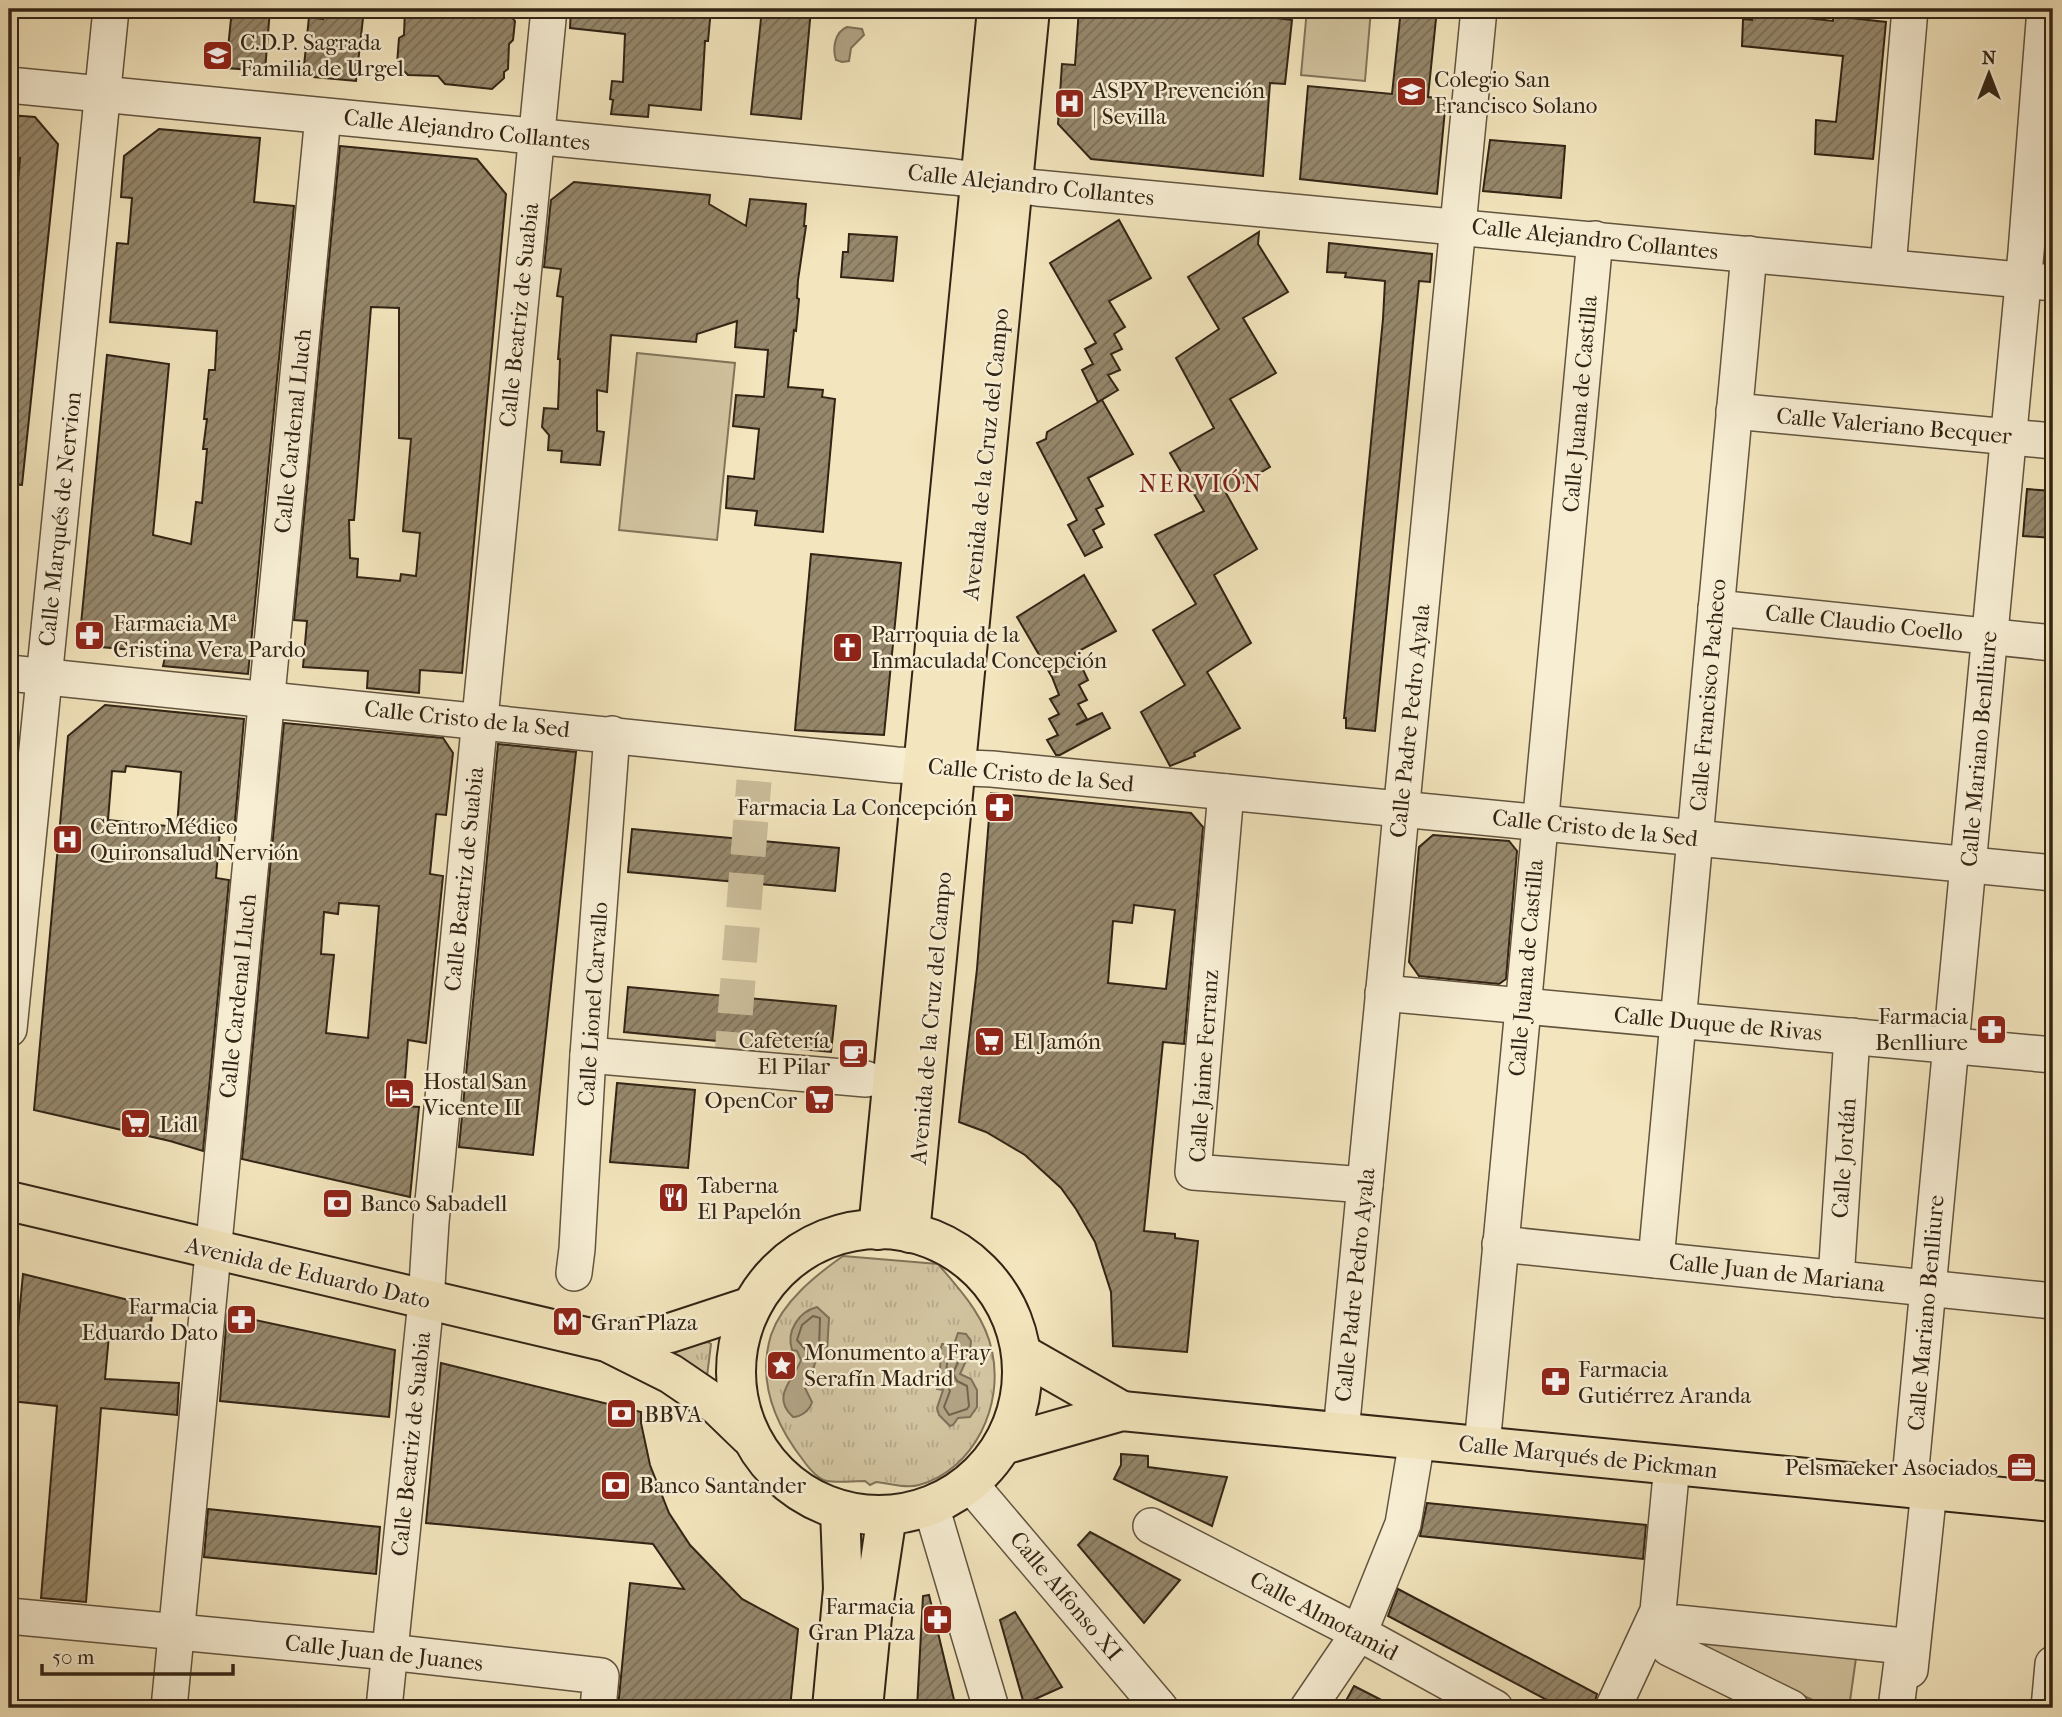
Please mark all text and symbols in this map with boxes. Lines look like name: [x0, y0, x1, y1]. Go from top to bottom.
place label: C.D.P. Sagrada Familia de Urgel: [240, 29, 404, 82]
school or university icon: C.D.P. Sagrada Familia de Urgel: [200, 38, 234, 72]
north arrow: [1954, 38, 2024, 108]
text: N: [1982, 47, 1997, 69]
place label: Colegio San Francisco Solano: [1434, 66, 1597, 119]
school or university icon: Colegio San Francisco Solano: [1394, 75, 1428, 109]
place label: ASPY Prevención | Sevilla: [1091, 77, 1266, 130]
hospital icon: ASPY Prevención | Sevilla: [1052, 86, 1086, 120]
street label: Calle Alejandro Collantes: [342, 104, 592, 156]
street label: Calle Alejandro Collantes: [906, 159, 1156, 211]
street label: Calle Beatriz de Suabia: [494, 201, 544, 429]
street label: Calle Alejandro Collantes: [1470, 213, 1720, 265]
street label: Calle Juana de Castilla: [1557, 294, 1603, 514]
street label: Avenida de la Cruz del Campo: [957, 307, 1015, 602]
street label: Calle Cardenal Lluch: [269, 327, 317, 535]
street label: Calle Marqués de Nervion: [33, 390, 87, 648]
street label: Calle Valeriano Becquer: [1775, 402, 2013, 450]
district label: NERVIÓN: [1139, 469, 1263, 498]
street label: Calle Francisco Pacheco: [1684, 578, 1732, 812]
street label: Calle Claudio Coello: [1764, 599, 1964, 647]
street label: Calle Padre Pedro Ayala: [1384, 602, 1436, 839]
place label: Farmacia Mª Cristina Vera Pardo: [113, 610, 306, 663]
pharmacy icon: Farmacia Mª Cristina Vera Pardo: [73, 619, 107, 653]
place label: Parroquia de la Inmaculada Concepción: [871, 621, 1108, 674]
church icon: Parroquia de la Inmaculada Concepción: [831, 630, 865, 664]
street label: Calle Mariano Benlliure: [1955, 630, 2003, 868]
street label: Calle Cristo de la Sed: [363, 695, 572, 743]
street label: Calle Cristo de la Sed: [927, 753, 1136, 798]
street label: Calle Beatriz de Suabia: [439, 765, 489, 993]
pharmacy icon: Farmacia La Concepción: [983, 790, 1017, 824]
place label: Farmacia La Concepción: [737, 794, 978, 821]
street label: Calle Cristo de la Sed: [1491, 804, 1700, 852]
place label: Centro Médico Quironsalud Nervión: [90, 813, 300, 866]
hospital icon: Centro Médico Quironsalud Nervión: [50, 822, 84, 856]
street label: Calle Juana de Castilla: [1503, 858, 1549, 1078]
street label: Avenida de la Cruz del Campo: [905, 871, 957, 1166]
street label: Calle Cardenal Lluch: [214, 892, 262, 1100]
street label: Calle Lionel Carvallo: [572, 901, 614, 1107]
street label: Calle Jaime Ferranz: [1184, 969, 1224, 1163]
street label: Calle Duque de Rivas: [1613, 1001, 1823, 1047]
place label: Farmacia Benlliure: [1875, 1003, 1968, 1056]
pharmacy icon: Farmacia Benlliure: [1974, 1012, 2008, 1046]
supermarket icon: El Jamón: [973, 1024, 1007, 1058]
place label: Cafetería El Pilar: [738, 1027, 830, 1080]
place label: El Jamón: [1013, 1028, 1102, 1055]
cafe icon: Cafetería El Pilar: [836, 1036, 870, 1070]
place label: Hostal San Vicente II: [422, 1068, 528, 1121]
hotel icon: Hostal San Vicente II: [383, 1077, 417, 1111]
supermarket icon: OpenCor: [803, 1083, 837, 1117]
place label: OpenCor: [705, 1087, 797, 1114]
street label: Calle Jordán: [1826, 1096, 1862, 1219]
supermarket icon: Lidl: [119, 1107, 153, 1141]
place label: Lidl: [159, 1111, 199, 1138]
street label: Calle Padre Pedro Ayala: [1329, 1166, 1381, 1403]
place label: Taberna El Papelón: [697, 1172, 802, 1225]
restaurant icon: Taberna El Papelón: [657, 1181, 691, 1215]
bank icon: Banco Sabadell: [320, 1186, 354, 1220]
place label: Banco Sabadell: [360, 1190, 508, 1217]
street label: Calle Mariano Benlliure: [1902, 1194, 1950, 1432]
street label: Avenida de Eduardo Dato: [182, 1231, 433, 1314]
street label: Calle Juan de Mariana: [1668, 1248, 1887, 1298]
place label: Farmacia Eduardo Dato: [81, 1293, 218, 1346]
pharmacy icon: Farmacia Eduardo Dato: [224, 1302, 258, 1336]
metro station icon: Gran Plaza: [551, 1305, 585, 1339]
place label: Gran Plaza: [591, 1309, 698, 1336]
street label: Calle Beatriz de Suabia: [386, 1330, 436, 1558]
place label: Monumento a Fray Serafín Madrid: [804, 1339, 992, 1392]
place icon: Monumento a Fray Serafín Madrid: [764, 1348, 798, 1382]
place label: Farmacia Gutiérrez Aranda: [1578, 1356, 1751, 1409]
pharmacy icon: Farmacia Gutiérrez Aranda: [1538, 1365, 1572, 1399]
bank icon: BBVA: [604, 1397, 638, 1431]
place label: BBVA: [644, 1401, 703, 1428]
street label: Calle Marqués de Pickman: [1457, 1430, 1720, 1484]
office icon: Pelsmaeker Asociados: [2004, 1450, 2038, 1484]
place label: Pelsmaeker Asociados: [1785, 1454, 1998, 1481]
bank icon: Banco Santander: [599, 1468, 633, 1502]
place label: Banco Santander: [639, 1472, 806, 1499]
street label: Calle Alfonso XI: [1004, 1526, 1128, 1666]
street label: Calle Almotamid: [1245, 1566, 1403, 1667]
place label: Farmacia Gran Plaza: [808, 1593, 915, 1646]
pharmacy icon: Farmacia Gran Plaza: [921, 1602, 955, 1636]
street label: Calle Juan de Juanes: [284, 1629, 484, 1677]
scale bar: [42, 1633, 233, 1677]
text: 50 m: [52, 1645, 95, 1669]

